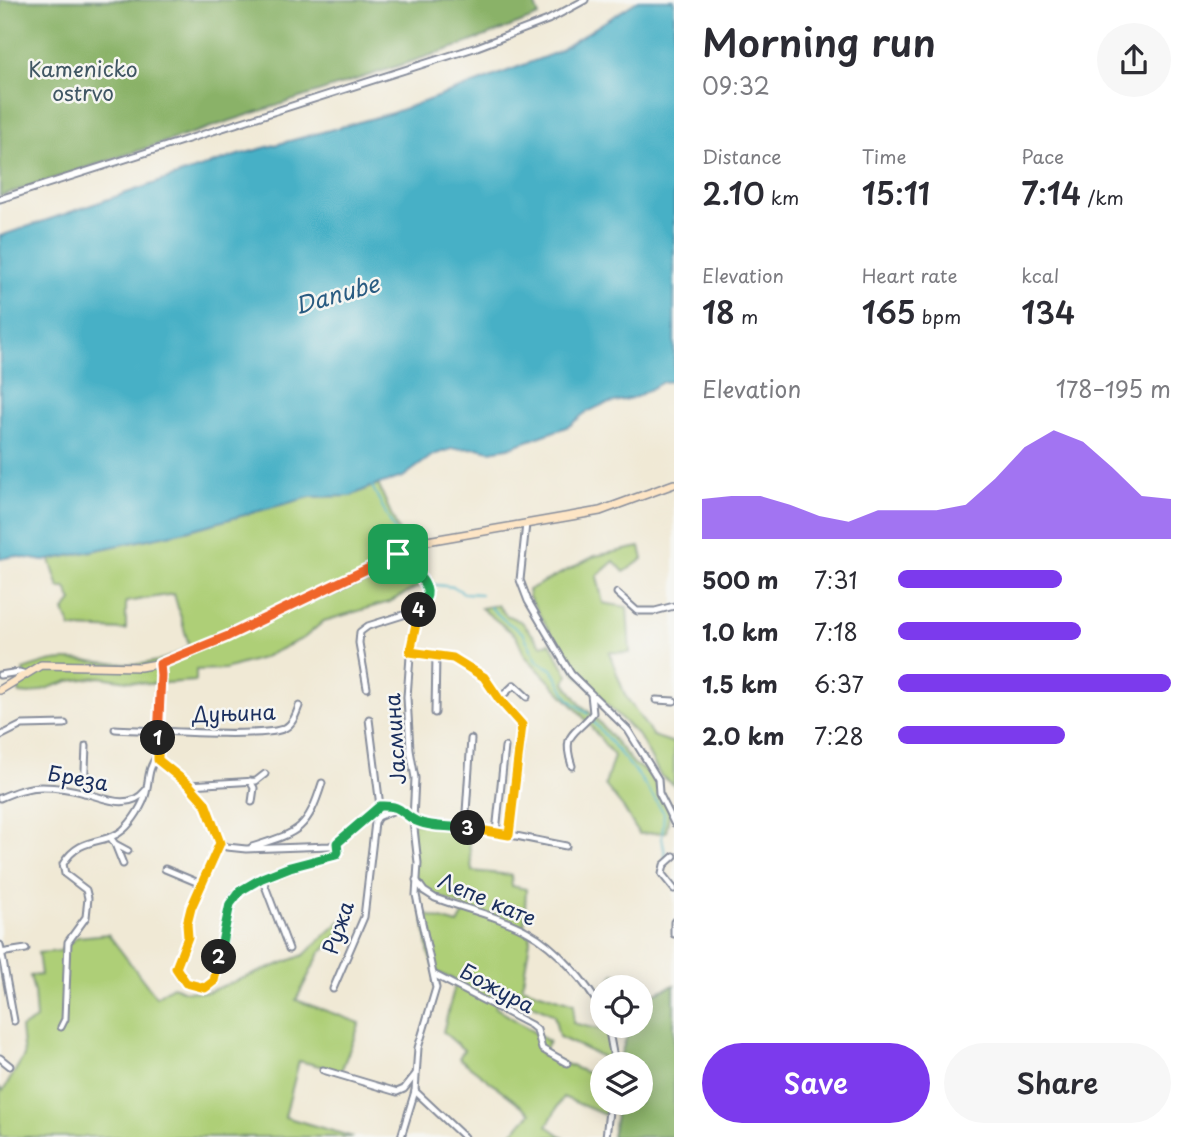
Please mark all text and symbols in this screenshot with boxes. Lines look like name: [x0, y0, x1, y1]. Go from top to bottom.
text: Morning run: [702, 13, 936, 70]
button: share: [1097, 23, 1171, 97]
park label: Kamenicko ostrvo: [28, 52, 138, 108]
text: 09:32: [702, 68, 770, 103]
text: Distance: [702, 142, 782, 170]
text: Time: [862, 142, 907, 170]
text: Pace: [1021, 142, 1064, 170]
text: 2.10: [702, 170, 765, 215]
text: 15:11: [862, 170, 930, 215]
text: 7:14: [1021, 170, 1081, 215]
text: km: [765, 183, 799, 211]
text: /km: [1081, 183, 1124, 211]
text: Elevation: [702, 261, 784, 289]
text: Heart rate: [862, 261, 958, 289]
text: kcal: [1021, 261, 1059, 289]
water label: Danube: [290, 264, 385, 322]
text: 18: [702, 289, 735, 334]
text: 165: [862, 289, 916, 334]
text: 134: [1021, 289, 1075, 334]
text: m: [735, 302, 758, 330]
text: bpm: [916, 302, 961, 330]
text: Elevation: [702, 371, 801, 406]
text: 178–195 m: [1056, 371, 1171, 406]
pin: [368, 524, 428, 584]
icon: arrive: [379, 535, 417, 573]
text: 500 m: [702, 562, 779, 597]
text: 7:31: [814, 562, 857, 597]
pin: 4: [402, 592, 436, 628]
text: 4: [412, 595, 425, 623]
text: 1.0 km: [702, 614, 779, 649]
text: 7:18: [814, 614, 858, 649]
text: 1.5 km: [702, 666, 778, 701]
text: 6:37: [814, 666, 864, 701]
street label: Јасмина: [375, 692, 413, 786]
street label: Дуњина: [191, 695, 277, 729]
text: 2.0 km: [702, 718, 784, 753]
text: 7:28: [814, 718, 864, 753]
pin: 1: [140, 720, 176, 756]
text: 1: [153, 723, 162, 751]
street label: Бреза: [45, 756, 111, 798]
pin: 3: [450, 810, 486, 846]
text: 3: [461, 813, 474, 841]
street label: Лепе кате: [434, 863, 542, 933]
street label: Ружа: [313, 896, 361, 958]
pin: 2: [202, 940, 236, 974]
text: 2: [212, 942, 225, 970]
street label: Божура: [455, 954, 541, 1020]
map controls: [590, 975, 653, 1115]
button: locate: [590, 975, 653, 1038]
button: Save: [702, 1043, 930, 1123]
button: Share: [944, 1043, 1171, 1123]
button: layers: [590, 1052, 653, 1115]

